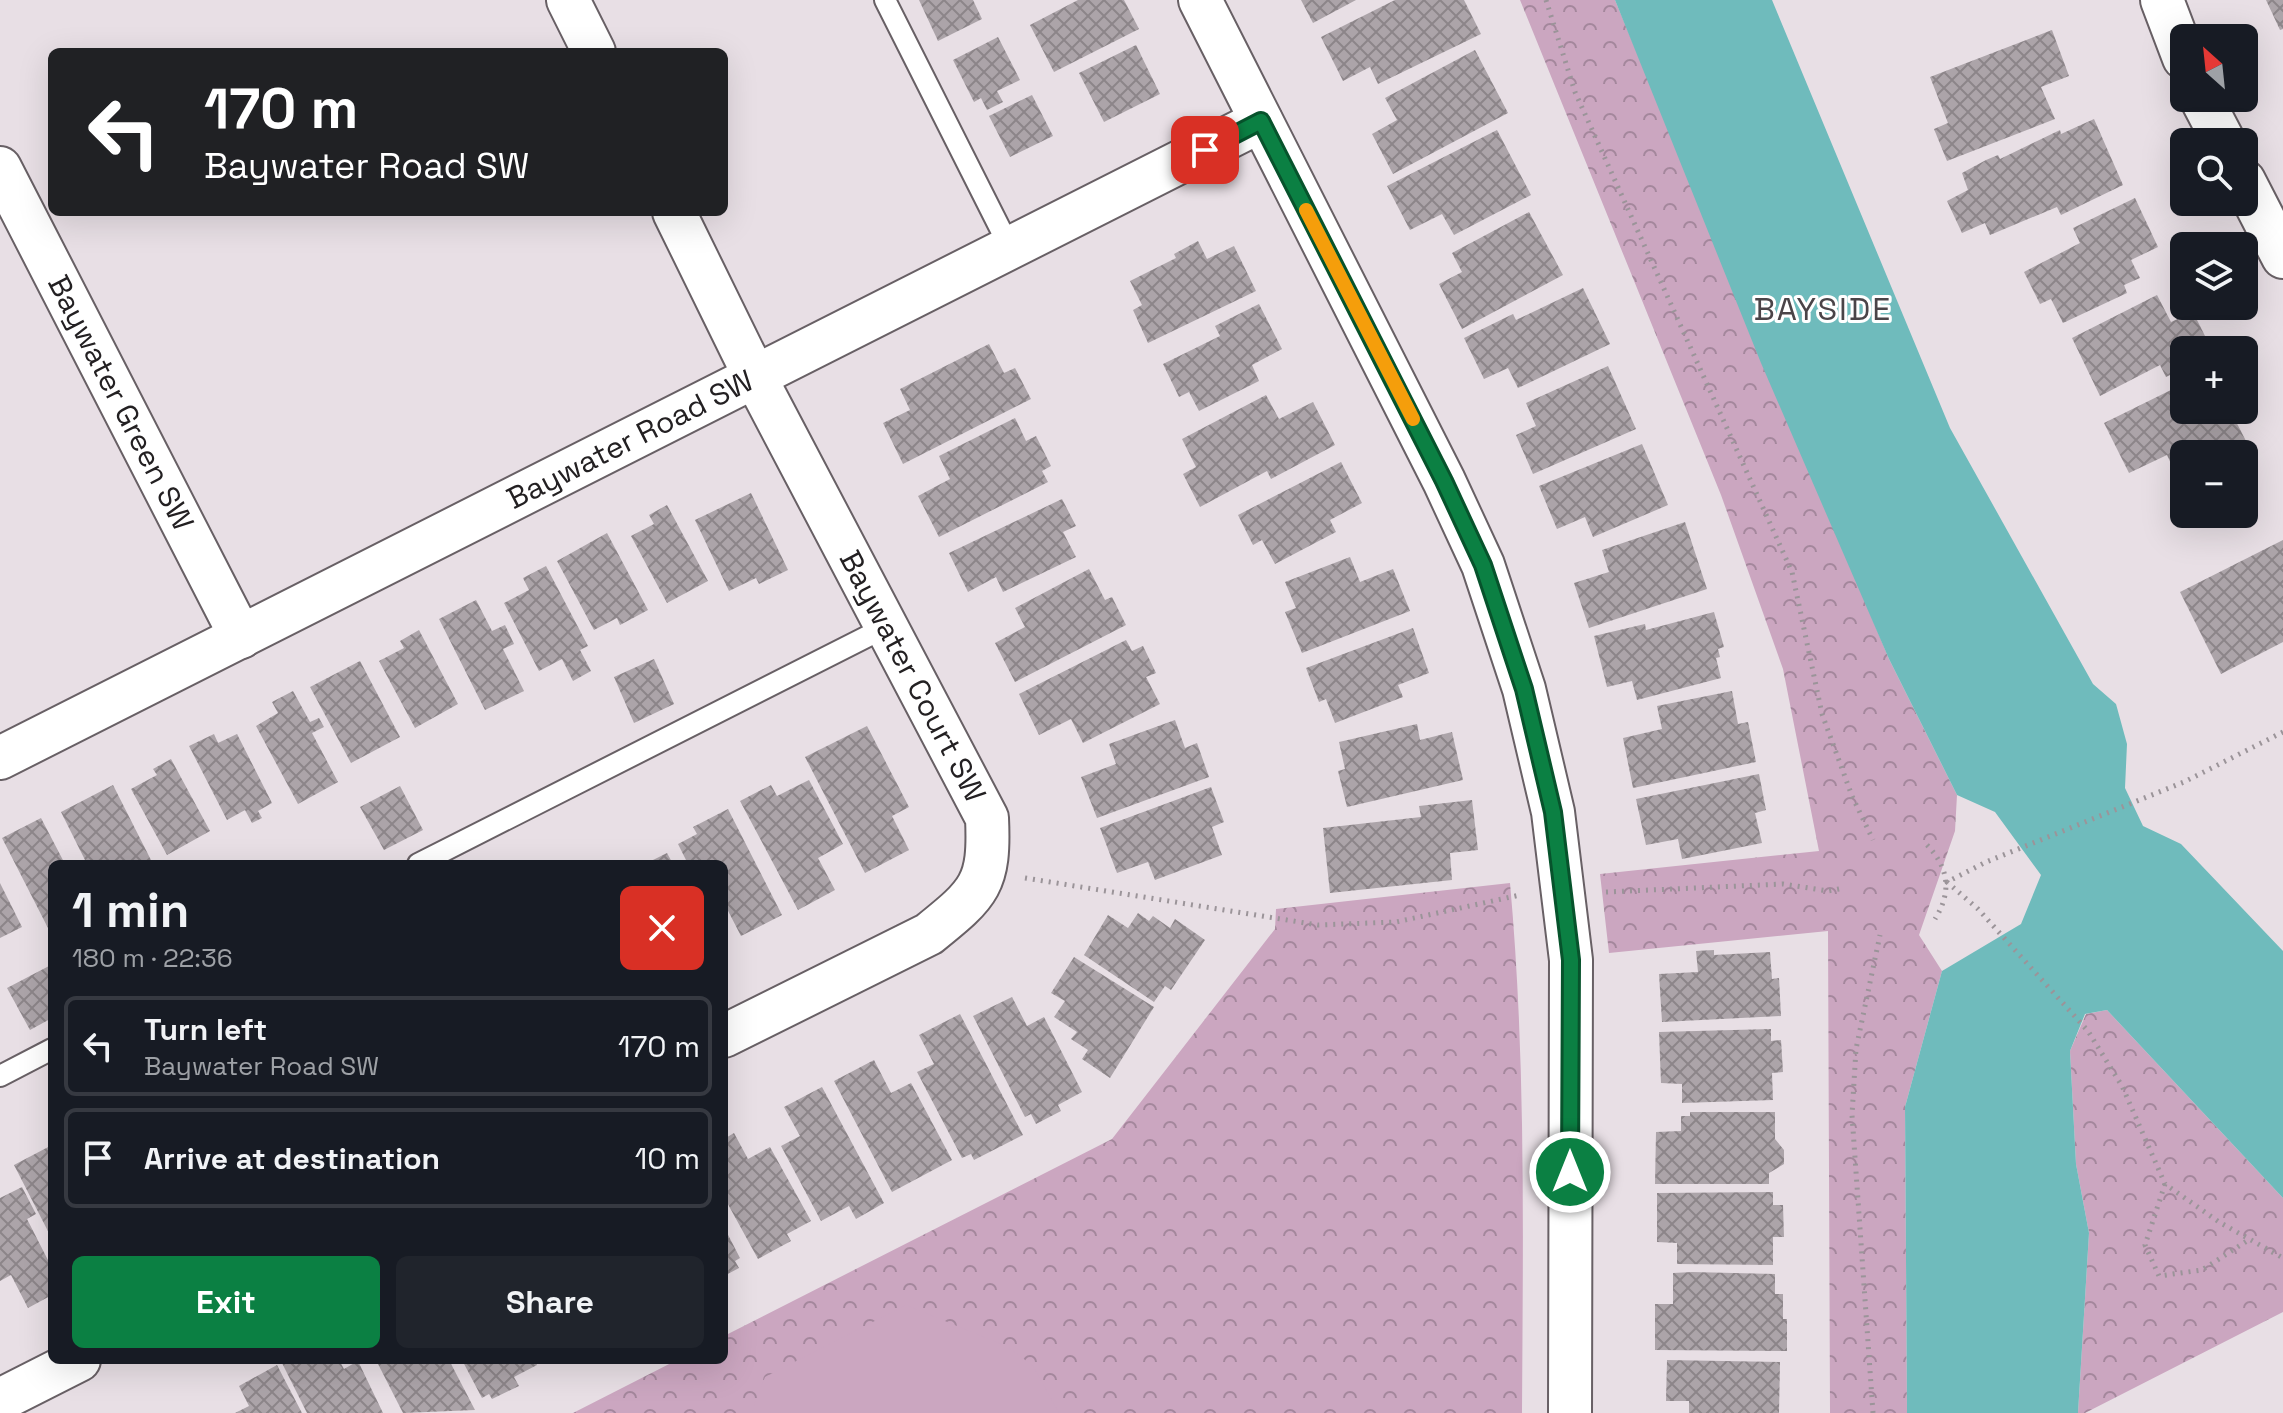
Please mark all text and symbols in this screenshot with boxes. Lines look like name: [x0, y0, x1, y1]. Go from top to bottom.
north arrow: [2170, 24, 2258, 112]
map controls: [2170, 24, 2258, 528]
text: 170 m: [204, 73, 358, 144]
icon: left: [72, 80, 176, 184]
pin: [1171, 116, 1239, 184]
icon: arrive: [1183, 128, 1227, 172]
button: search: [2170, 128, 2258, 216]
text: Baywater Road SW: [204, 143, 529, 189]
button: layers: [2170, 232, 2258, 320]
street label: Baywater Green SW: [39, 268, 203, 537]
district label: BAYSIDE: [1754, 289, 1892, 329]
button: +: [2170, 336, 2258, 424]
street label: Baywater Road SW: [500, 361, 760, 518]
button: −: [2170, 440, 2258, 528]
street label: Baywater Court SW: [831, 544, 995, 809]
text: 1 min: [72, 880, 189, 941]
button: close: [620, 886, 704, 970]
text: 180 m · 22:36: [72, 941, 233, 975]
text: Turn left: [144, 1010, 267, 1049]
icon: left: [76, 1024, 120, 1068]
text: 170 m: [618, 1027, 700, 1066]
text: Baywater Road SW: [144, 1049, 379, 1083]
position arrow: [1528, 1130, 1612, 1214]
icon: arrive: [76, 1136, 120, 1180]
text: Arrive at destination: [144, 1139, 440, 1178]
text: 10 m: [635, 1139, 700, 1178]
button: Exit: [72, 1256, 380, 1348]
button: Share: [396, 1256, 704, 1348]

